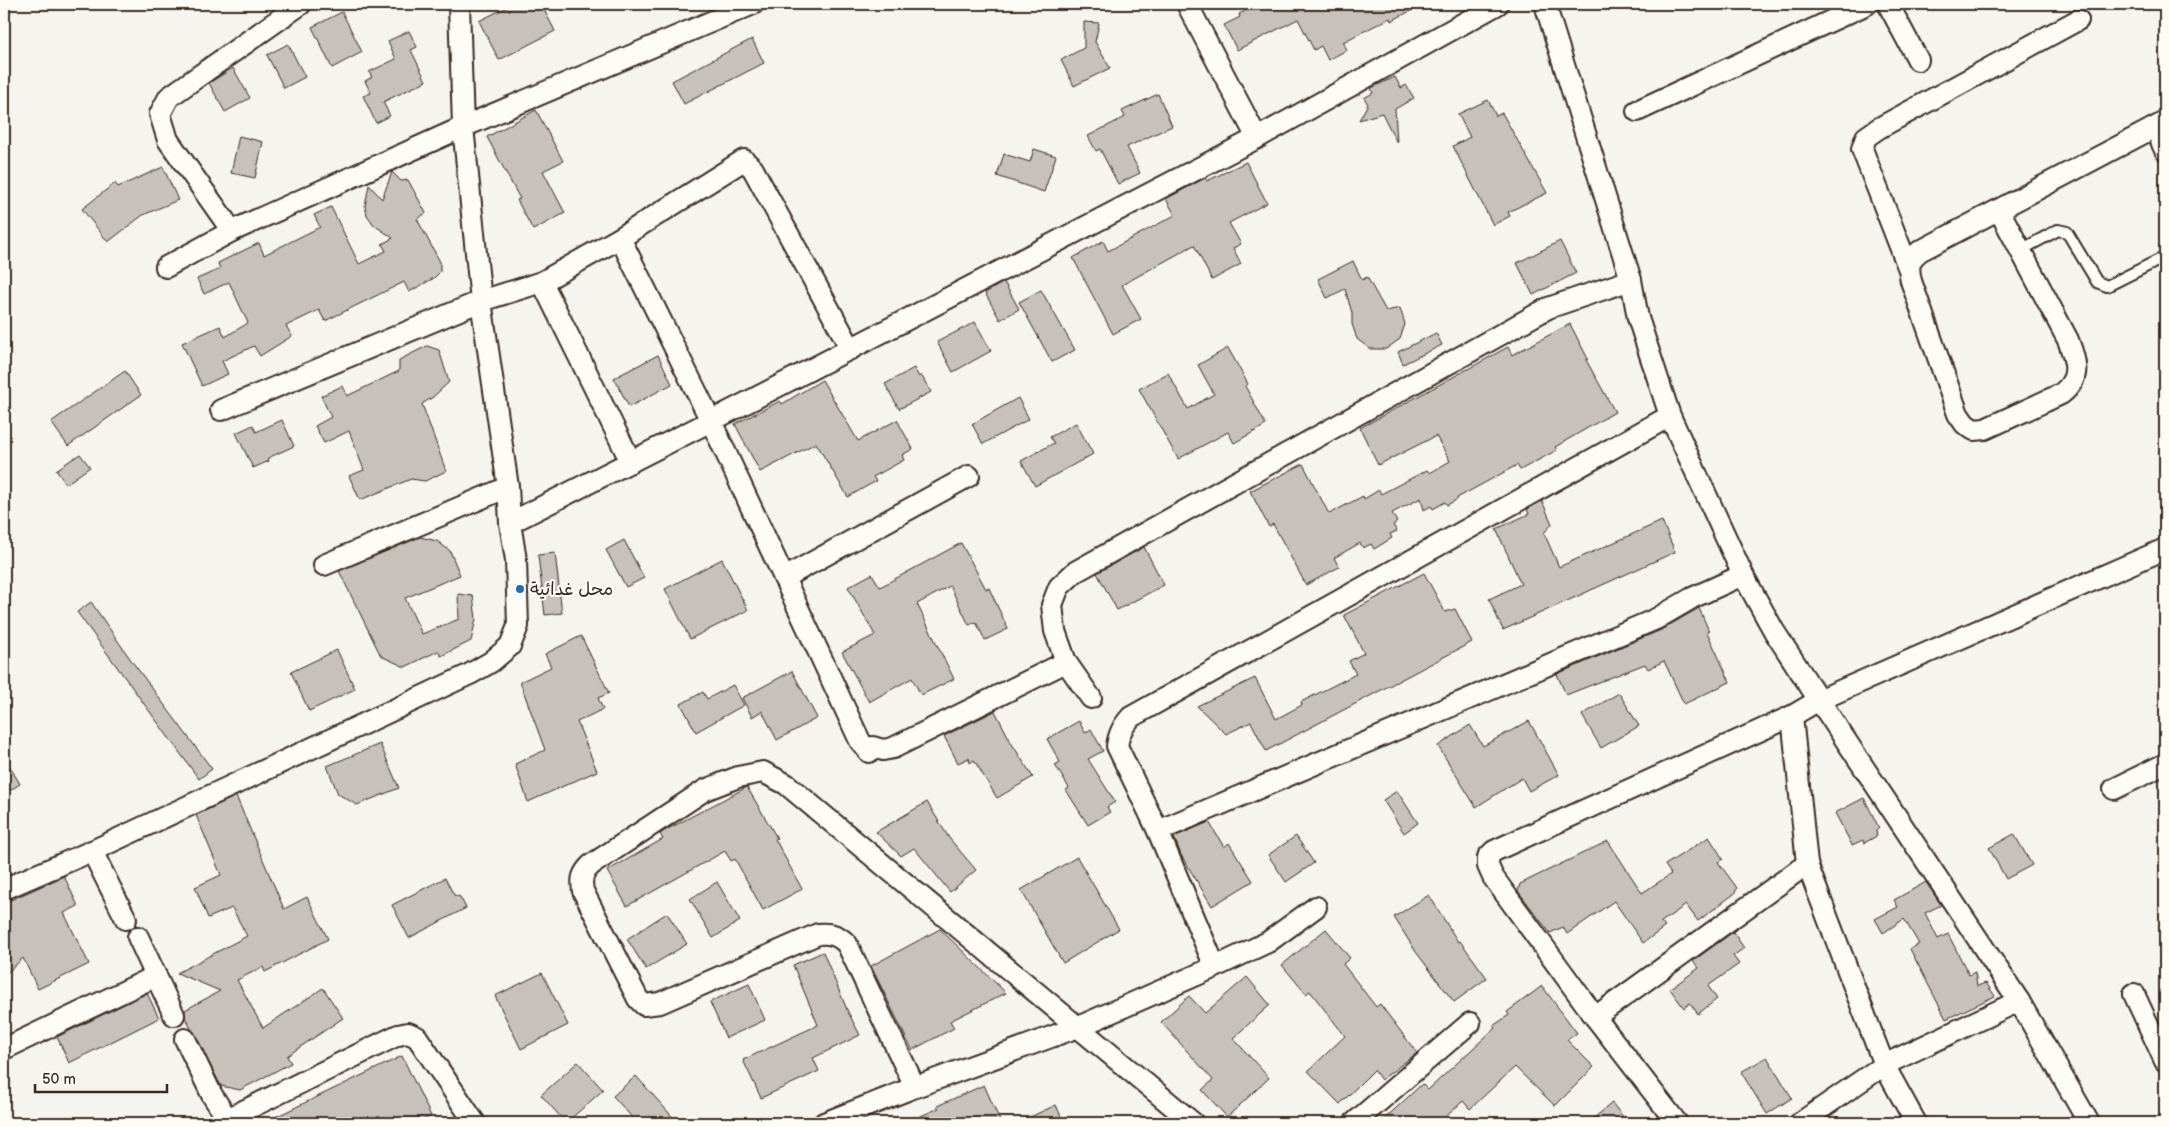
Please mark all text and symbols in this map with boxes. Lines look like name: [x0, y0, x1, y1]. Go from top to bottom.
place label: محل غدائية: [530, 579, 613, 600]
marker: محل غدائية: [514, 583, 526, 595]
scale bar: [35, 1062, 168, 1094]
text: 50 m: [42, 1070, 76, 1089]

